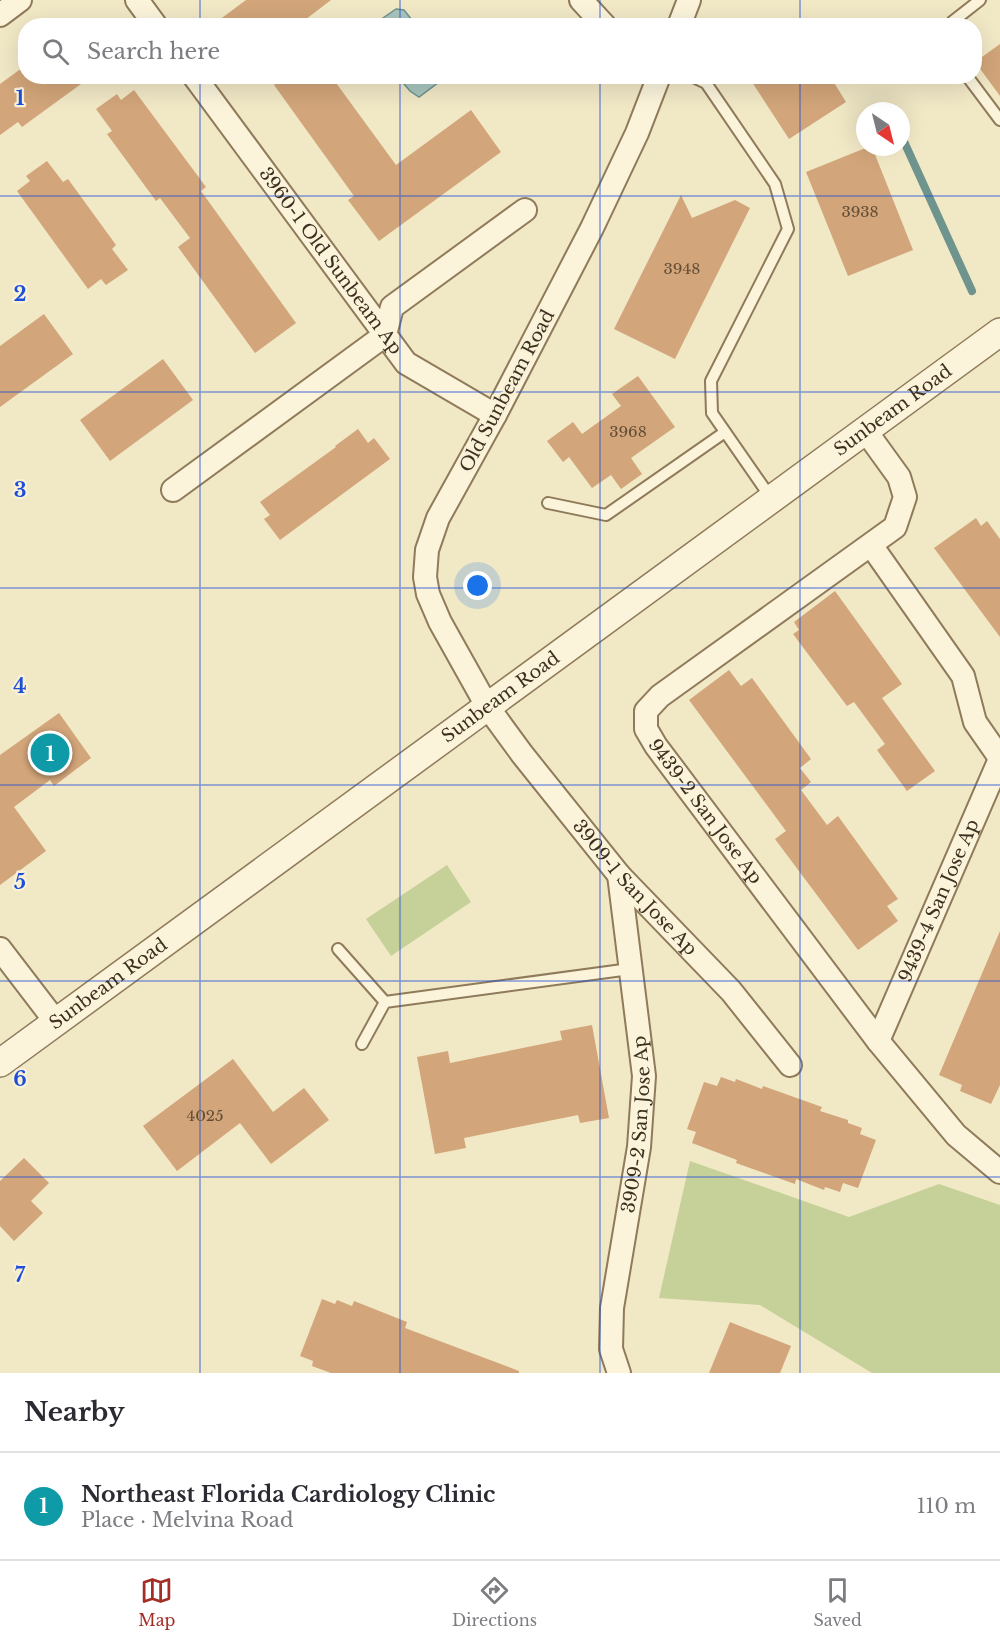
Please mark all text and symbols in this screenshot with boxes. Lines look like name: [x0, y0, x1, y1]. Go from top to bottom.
search box: [18, 18, 982, 84]
icon: search: [39, 35, 72, 68]
text: Search here: [87, 38, 220, 65]
text: 1: [16, 86, 25, 110]
north arrow: [856, 102, 910, 156]
street label: 3960-1 Old Sunbeam Ap: [254, 163, 407, 359]
house number: 3938: [841, 202, 879, 221]
house number: 3948: [664, 259, 700, 278]
text: 2: [13, 282, 27, 306]
street label: Old Sunbeam Road: [455, 306, 559, 476]
street label: Sunbeam Road: [830, 360, 956, 461]
house number: 3968: [609, 422, 647, 441]
text: 3: [14, 478, 26, 502]
your location: [463, 571, 492, 600]
street label: Sunbeam Road: [437, 647, 564, 747]
text: 4: [13, 674, 27, 698]
pin: 1: [31, 730, 70, 776]
street label: 9439-2 San Jose Ap: [643, 735, 767, 888]
street label: 3909-1 San Jose Ap: [568, 815, 702, 960]
street label: 9439-4 San Jose Ap: [894, 816, 984, 985]
text: 5: [14, 870, 26, 894]
street label: Sunbeam Road: [45, 934, 171, 1034]
street label: 3909-2 San Jose Ap: [617, 1034, 655, 1215]
text: 6: [13, 1067, 27, 1091]
house number: 4025: [186, 1106, 224, 1125]
text: 7: [15, 1263, 26, 1287]
text: Nearby: [24, 1396, 125, 1428]
text: Northeast Florida Cardiology Clinic: [81, 1481, 495, 1508]
text: 1: [39, 1494, 48, 1518]
text: 110 m: [917, 1494, 976, 1518]
text: Place · Melvina Road: [81, 1508, 293, 1532]
tab: Map: [138, 1574, 175, 1630]
tab: Directions: [452, 1574, 537, 1630]
tab: Saved: [813, 1574, 862, 1630]

